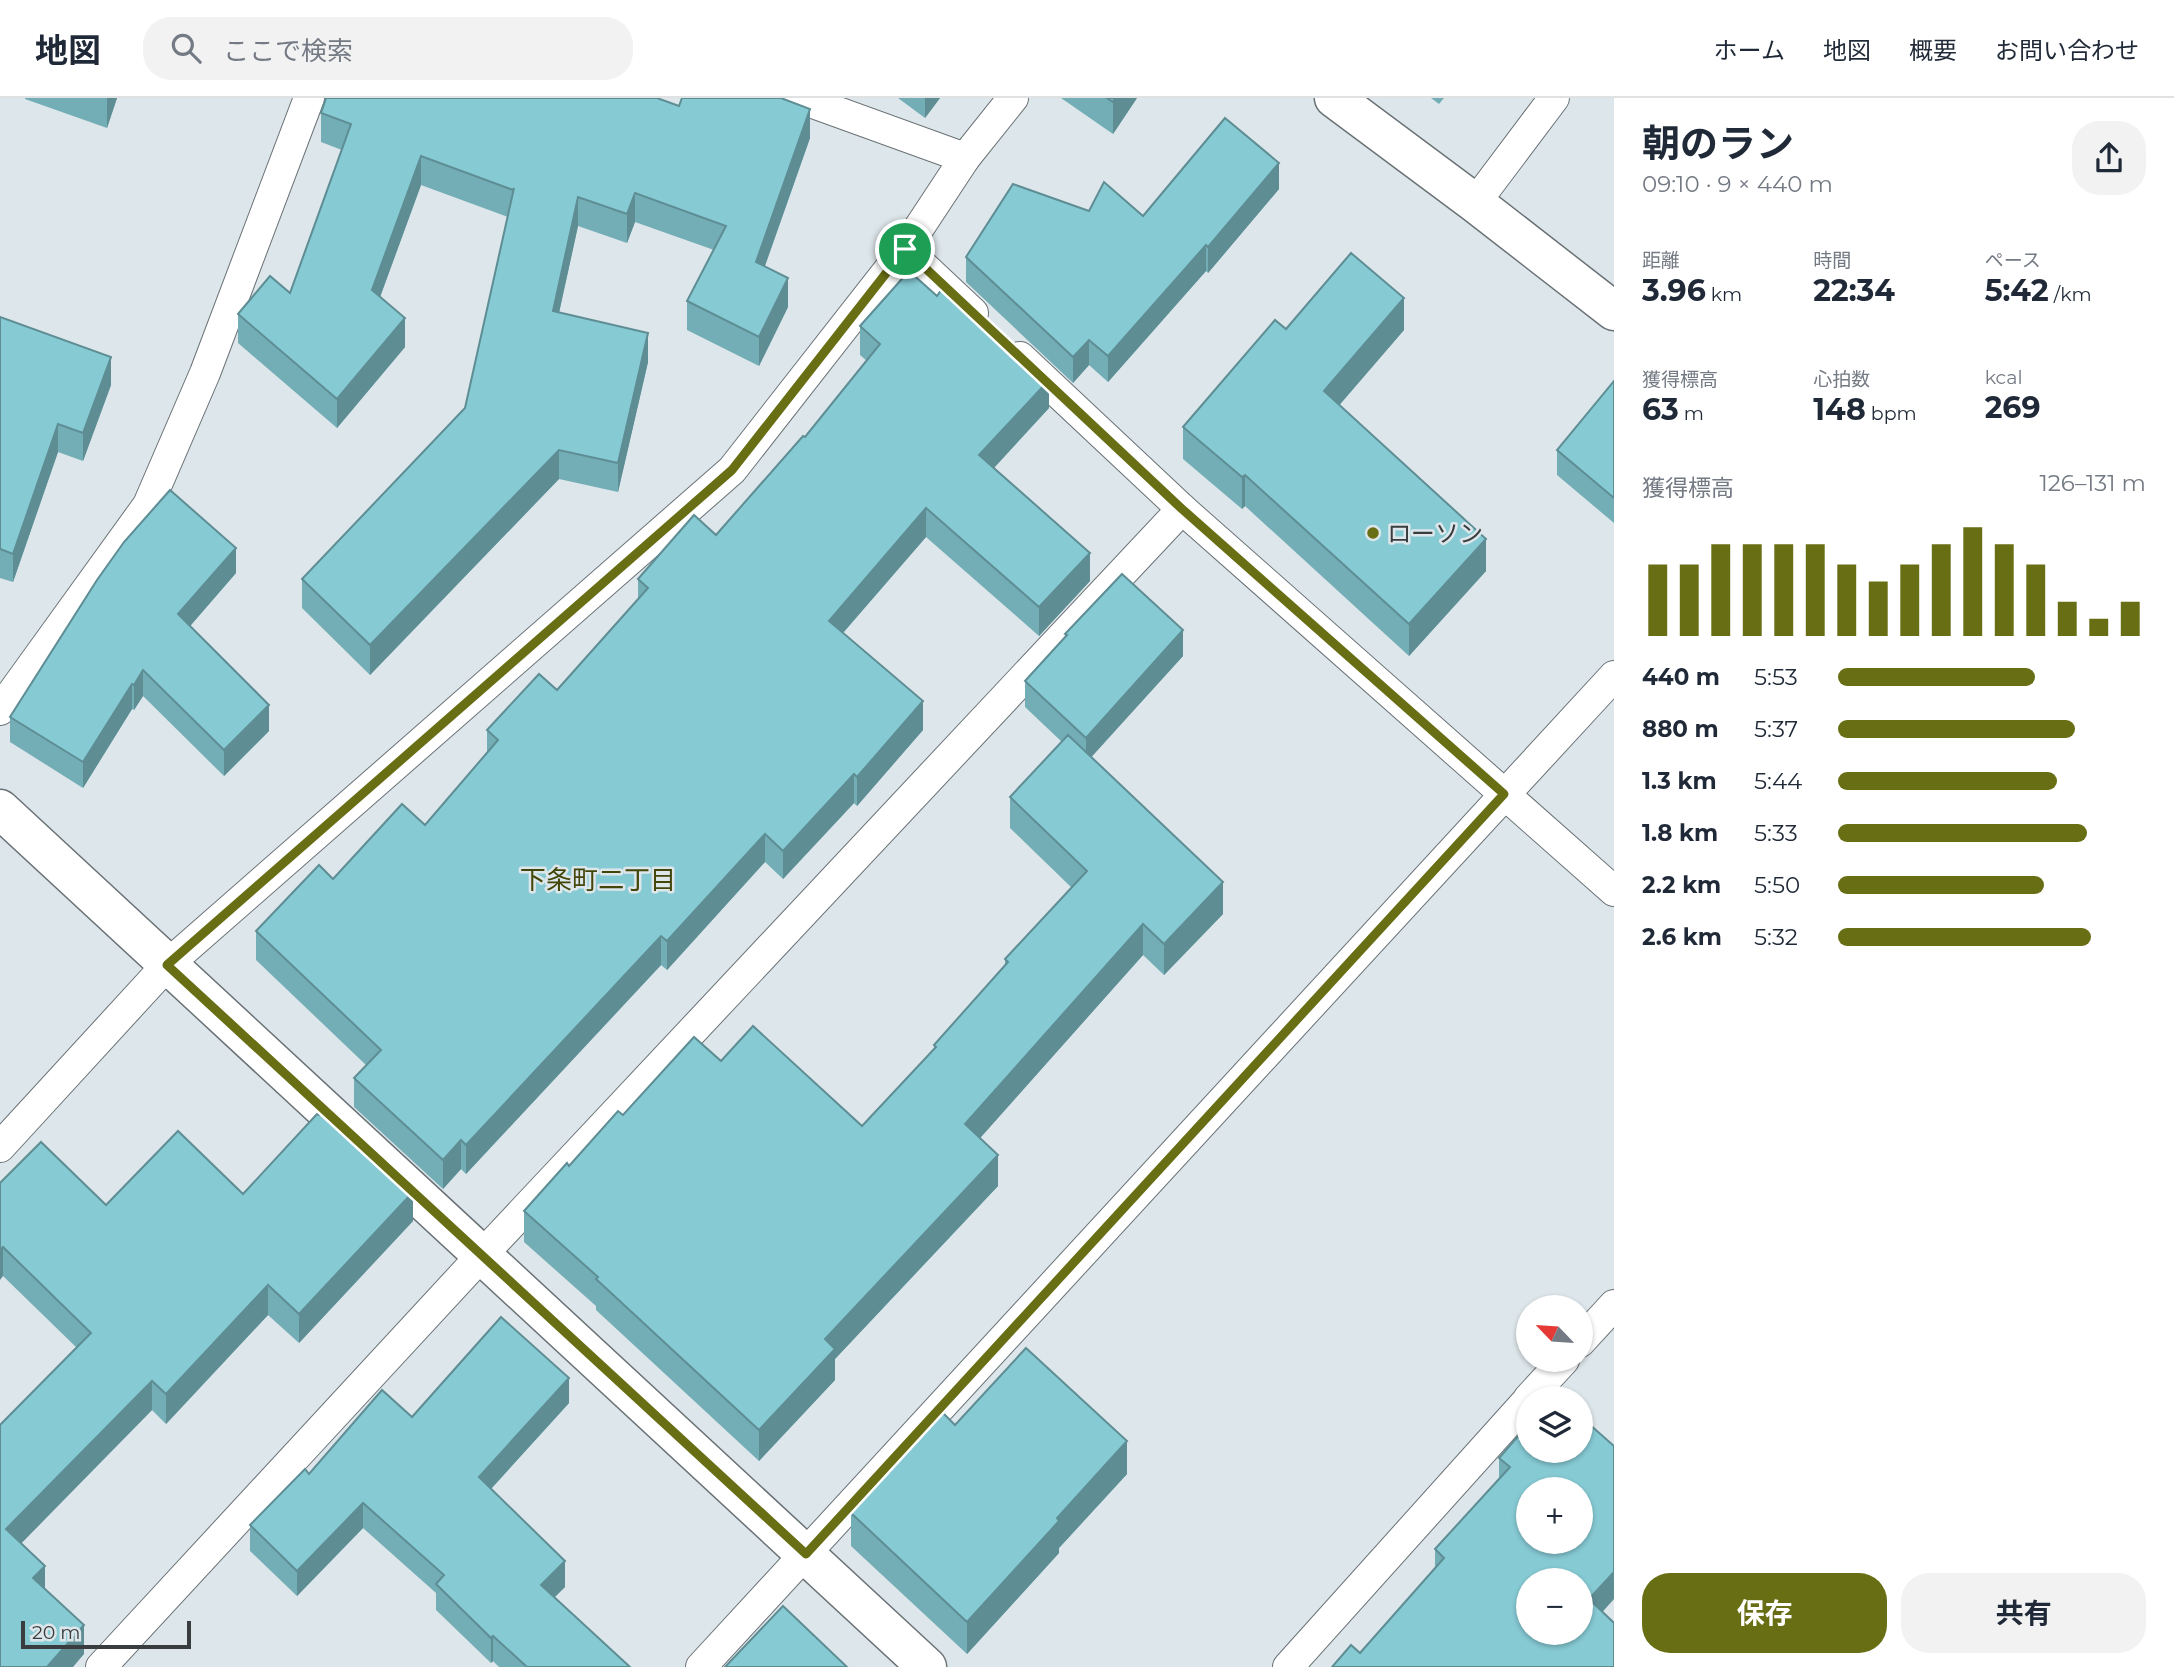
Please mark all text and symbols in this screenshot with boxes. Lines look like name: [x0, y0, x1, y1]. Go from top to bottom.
search box: [143, 17, 633, 80]
icon: search: [167, 29, 205, 67]
text: 地図: [35, 30, 101, 70]
text: ここで検索: [223, 35, 353, 67]
text: ホーム: [1714, 36, 1785, 65]
text: 地図: [1823, 36, 1871, 65]
text: 概要: [1909, 36, 1957, 65]
text: お問い合わせ: [1995, 36, 2139, 65]
text: 朝のラン: [1642, 120, 1794, 167]
button: share: [2072, 121, 2146, 195]
text: 09:10 · 9 × 440 m: [1642, 170, 1833, 198]
pin: [875, 219, 935, 279]
icon: arrive: [886, 230, 924, 268]
text: 距離: [1642, 249, 1680, 272]
text: 時間: [1813, 249, 1851, 272]
text: ペース: [1985, 249, 2041, 272]
text: 3.96: [1642, 272, 1706, 309]
text: 22:34: [1813, 272, 1895, 309]
text: 5:42: [1985, 272, 2049, 309]
text: km: [1706, 283, 1742, 306]
text: /km: [2049, 283, 2092, 306]
text: kcal: [1985, 366, 2023, 389]
text: 獲得標高: [1642, 368, 1718, 391]
text: 心拍数: [1813, 368, 1870, 391]
text: 269: [1985, 389, 2041, 426]
text: 63: [1642, 391, 1679, 428]
text: 148: [1813, 391, 1866, 428]
text: m: [1679, 402, 1704, 425]
text: bpm: [1866, 402, 1917, 425]
text: 126–131 m: [2039, 469, 2146, 497]
text: 獲得標高: [1642, 474, 1734, 502]
place label: ローソン: [1387, 519, 1483, 548]
marker: ローソン: [1365, 525, 1381, 541]
text: 440 m: [1642, 663, 1720, 691]
text: 5:53: [1754, 663, 1798, 691]
text: 880 m: [1642, 715, 1719, 743]
text: 5:37: [1754, 715, 1798, 743]
text: 1.3 km: [1642, 767, 1717, 795]
text: 5:44: [1754, 767, 1802, 795]
text: 1.8 km: [1642, 819, 1718, 847]
text: 5:33: [1754, 819, 1798, 847]
district label: 下条町二丁目: [520, 864, 676, 896]
text: 2.2 km: [1642, 871, 1721, 899]
text: 5:50: [1754, 871, 1800, 899]
text: 2.6 km: [1642, 923, 1722, 951]
text: 5:32: [1754, 923, 1798, 951]
north arrow: [1516, 1295, 1592, 1372]
map controls: [1516, 1295, 1593, 1645]
button: layers: [1516, 1386, 1593, 1463]
button: +: [1516, 1477, 1593, 1554]
button: −: [1516, 1568, 1593, 1645]
button: 保存: [1642, 1573, 1887, 1653]
button: 共有: [1901, 1573, 2146, 1653]
scale bar: [21, 1618, 191, 1650]
text: 20 m: [32, 1621, 80, 1644]

